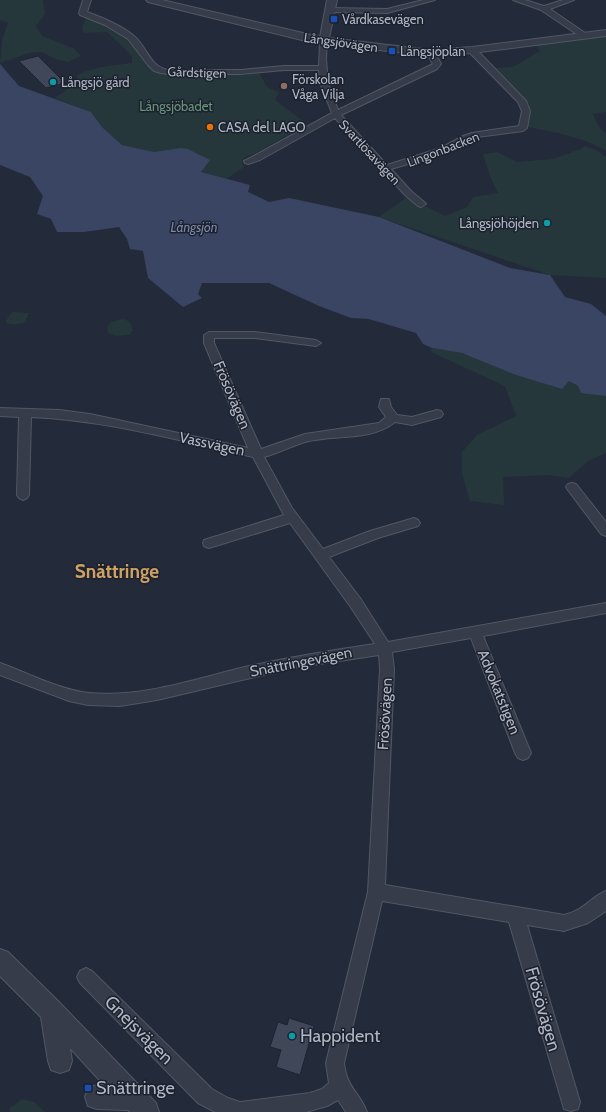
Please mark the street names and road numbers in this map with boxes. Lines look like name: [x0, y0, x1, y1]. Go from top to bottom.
street label: Långsjövägen: [303, 29, 379, 56]
street label: Gårdstigen: [167, 63, 227, 81]
street label: Svartlösavägen: [336, 116, 404, 188]
street label: Lingonbacken: [405, 128, 481, 170]
street label: Frösövägen: [210, 358, 254, 432]
street label: Vassvägen: [178, 428, 246, 460]
street label: Snättringevägen: [248, 643, 354, 681]
street label: Advokatstigen: [474, 647, 524, 737]
street label: Frösövägen: [374, 677, 396, 751]
street label: Frösövägen: [520, 964, 566, 1054]
street label: Gnejsvägen: [100, 991, 178, 1069]

